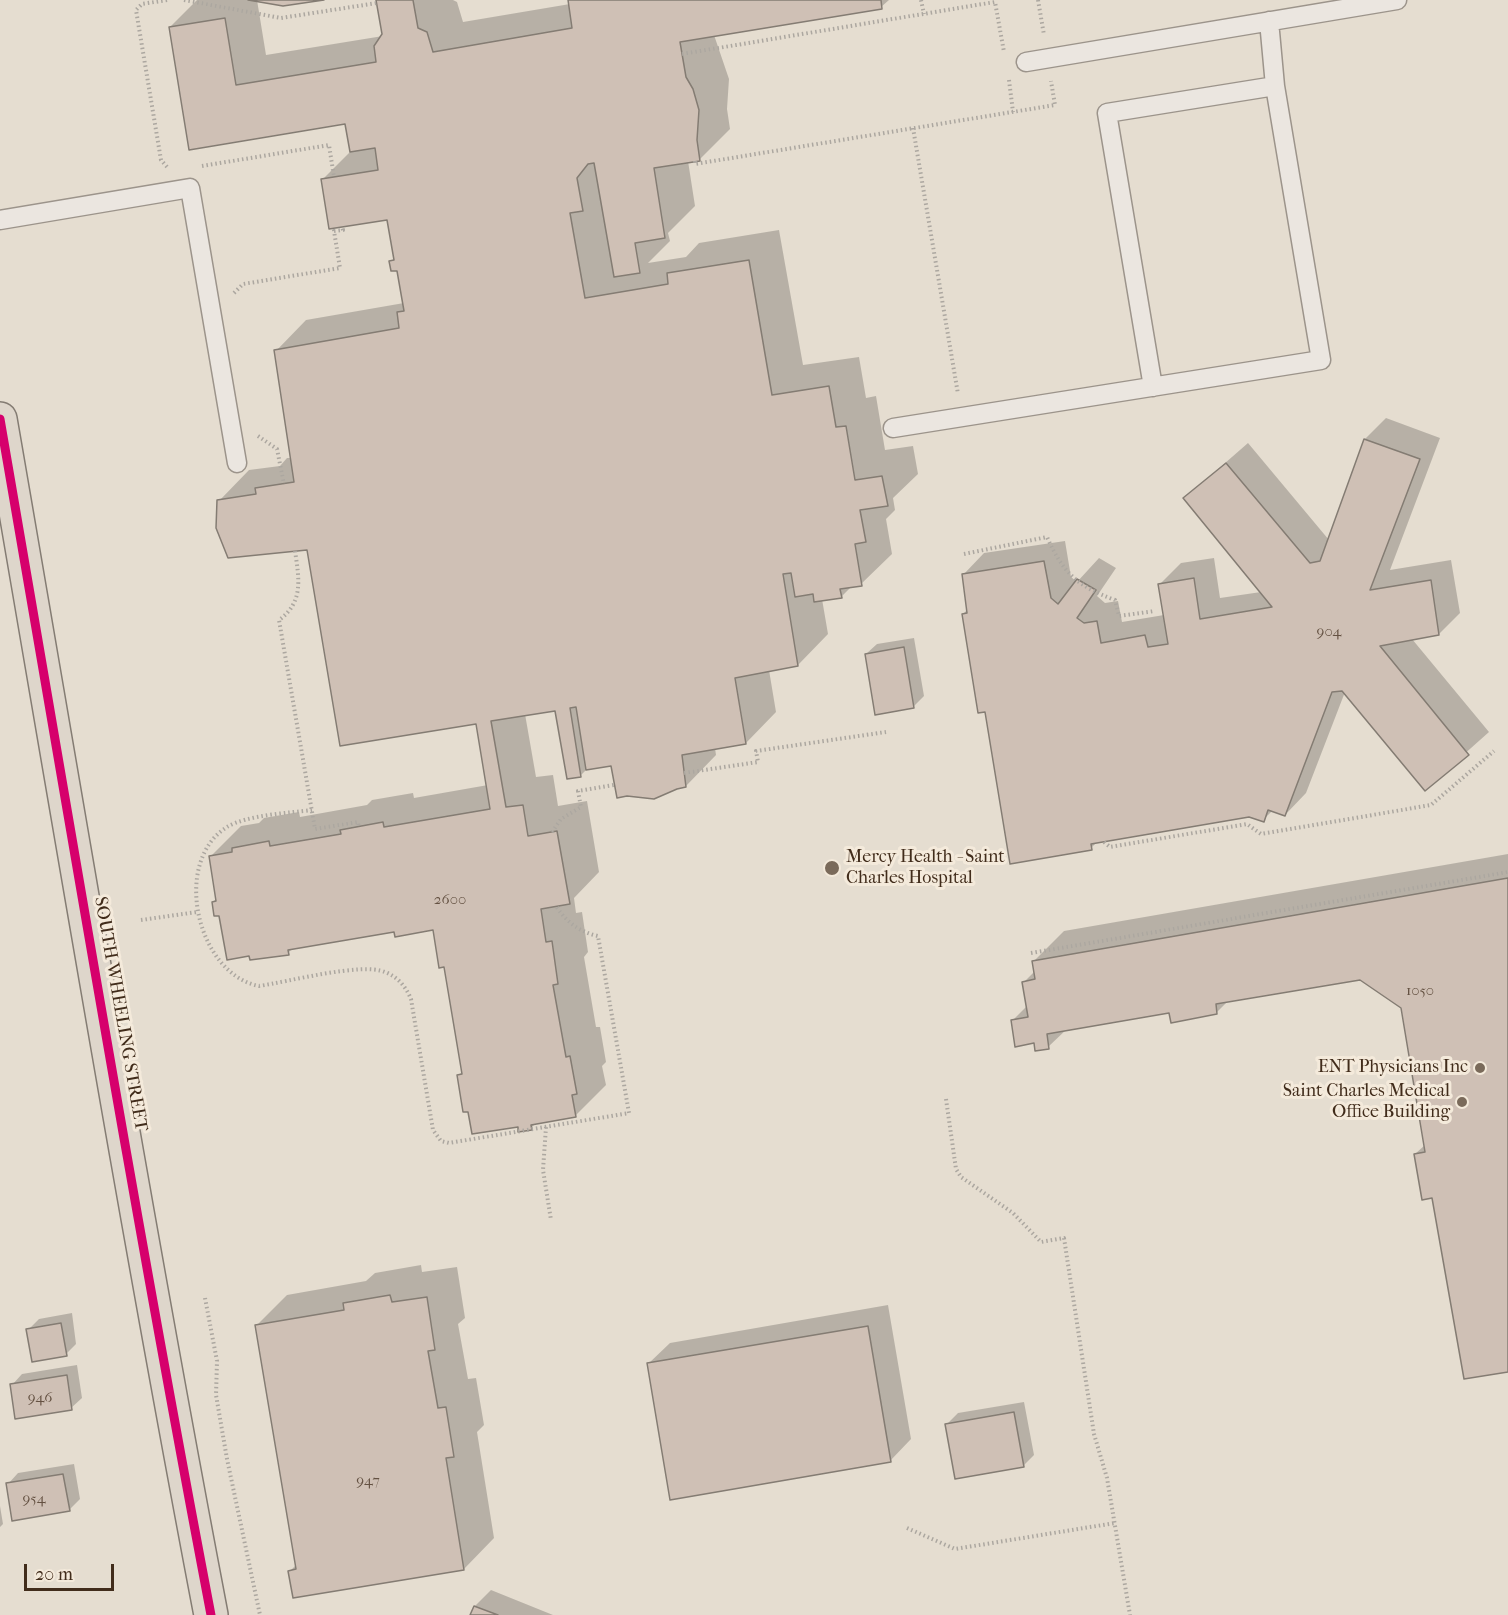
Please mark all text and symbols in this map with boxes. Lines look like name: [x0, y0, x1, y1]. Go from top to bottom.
house number: 904: [1317, 623, 1341, 641]
place label: Mercy Health - Saint Charles Hospital: [846, 847, 1005, 890]
marker: Mercy Health - Saint Charles Hospital: [823, 859, 841, 877]
house number: 2600: [434, 891, 466, 909]
street label: SOUTH WHEELING STREET: [89, 895, 151, 1133]
house number: 1050: [1406, 982, 1434, 1000]
place label: ENT Physicians Inc: [1318, 1057, 1468, 1079]
marker: ENT Physicians Inc: [1473, 1061, 1487, 1075]
place label: Saint Charles Medical Office Building: [1283, 1081, 1450, 1124]
marker: Saint Charles Medical Office Building: [1455, 1095, 1469, 1109]
house number: 946: [28, 1389, 52, 1407]
house number: 947: [356, 1472, 380, 1490]
house number: 954: [22, 1490, 46, 1508]
scale bar: [27, 1552, 117, 1590]
text: 20 m: [35, 1564, 73, 1585]

